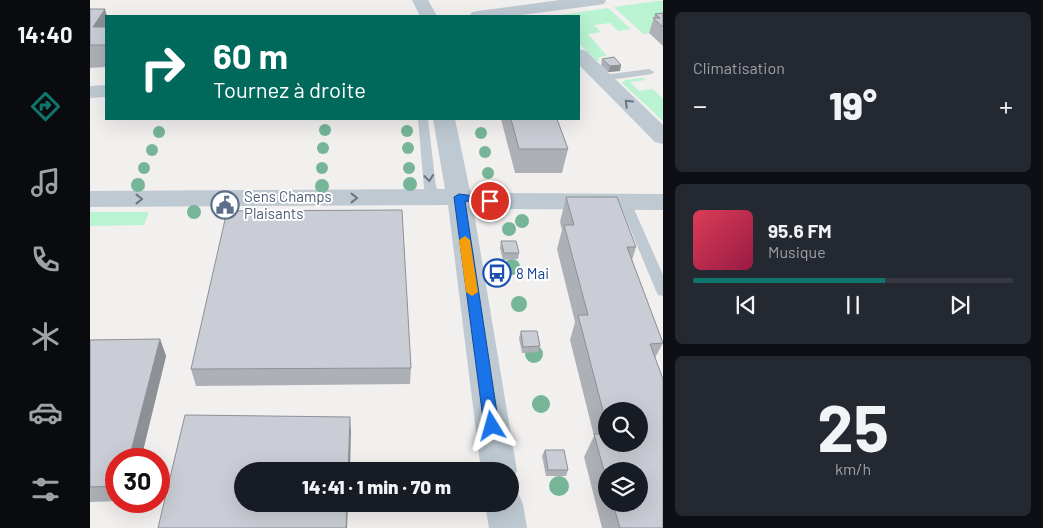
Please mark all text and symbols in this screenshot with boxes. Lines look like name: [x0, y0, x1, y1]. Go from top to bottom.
text: 14:40: [18, 21, 72, 47]
text: 60 m: [213, 34, 288, 76]
icon: right: [130, 35, 195, 100]
text: Climatisation: [693, 58, 785, 77]
text: Tournez à droite: [213, 76, 366, 102]
text: 19°: [829, 82, 877, 128]
text: −: [693, 88, 707, 122]
text: +: [999, 88, 1013, 122]
icon: directions: [28, 89, 63, 124]
one-way arrow: [625, 100, 634, 109]
icon: music: [28, 165, 63, 200]
one-way arrow: [423, 174, 434, 182]
pin: [469, 180, 511, 222]
place label: Sens Champs Plaisants: [244, 187, 332, 222]
icon: arrive: [476, 187, 504, 215]
public building icon: Sens Champs Plaisants: [210, 190, 240, 220]
one-way arrow: [350, 193, 358, 203]
one-way arrow: [135, 194, 143, 204]
text: 95.6 FM: [768, 219, 832, 242]
icon: phone: [28, 242, 63, 277]
text: Musique: [768, 242, 826, 261]
bus stop icon: 8 Mai: [482, 258, 512, 288]
place label: 8 Mai: [516, 264, 549, 282]
icon: previous: [732, 291, 760, 319]
icon: pause: [839, 291, 867, 319]
icon: next: [946, 291, 974, 319]
icon: climate: [28, 319, 63, 354]
text: 25: [817, 387, 889, 465]
icon: car: [28, 395, 63, 430]
position arrow: [465, 399, 517, 451]
map controls: [598, 402, 648, 512]
button: search: [598, 402, 648, 452]
speed limit sign: 30: [105, 448, 170, 513]
text: km/h: [835, 459, 871, 478]
button: layers: [598, 462, 648, 512]
icon: filters: [28, 472, 63, 507]
text: 14:41 · 1 min · 70 m: [302, 475, 451, 498]

